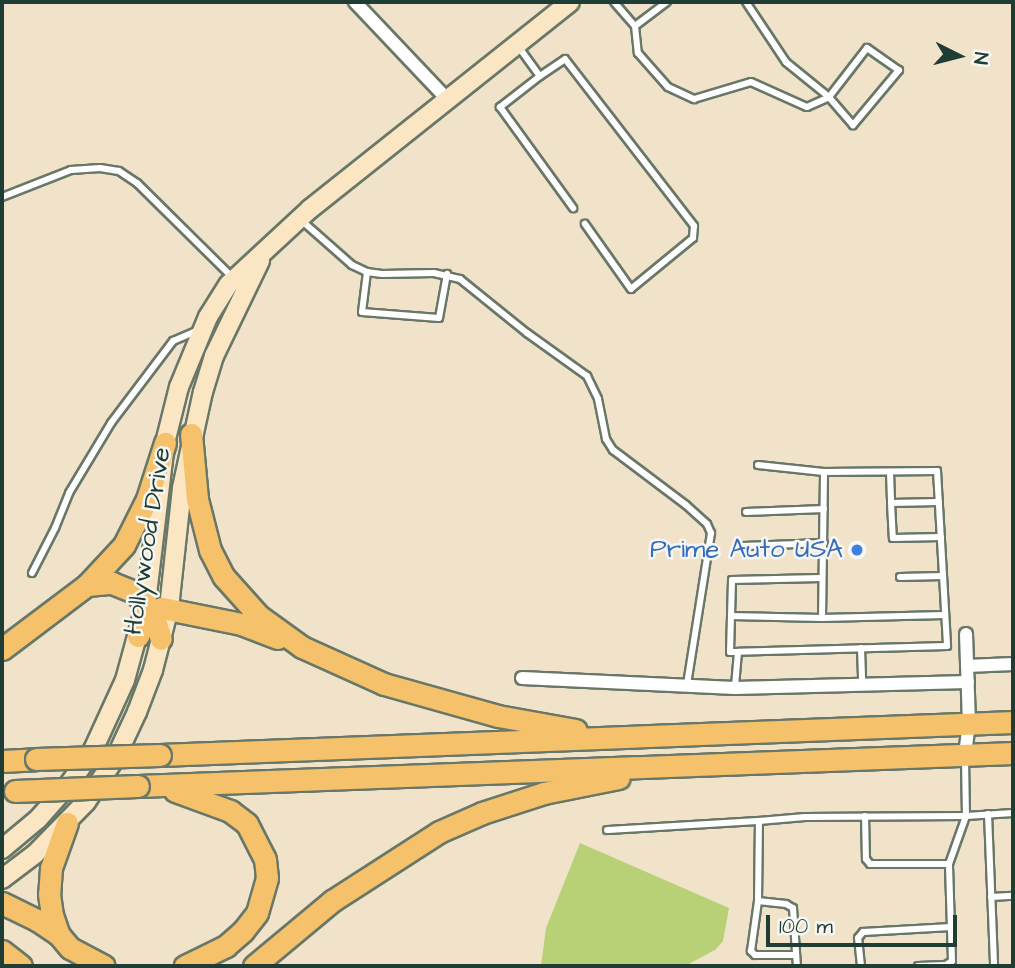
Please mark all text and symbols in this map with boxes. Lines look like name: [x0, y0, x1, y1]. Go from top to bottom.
north arrow: [924, 21, 994, 91]
text: N: [966, 51, 994, 66]
street label: Hollywood Drive: [118, 445, 178, 637]
place label: Prime Auto USA: [650, 534, 843, 566]
marker: Prime Auto USA: [849, 542, 865, 558]
scale bar: [770, 902, 961, 946]
text: 100 m: [779, 912, 833, 941]

